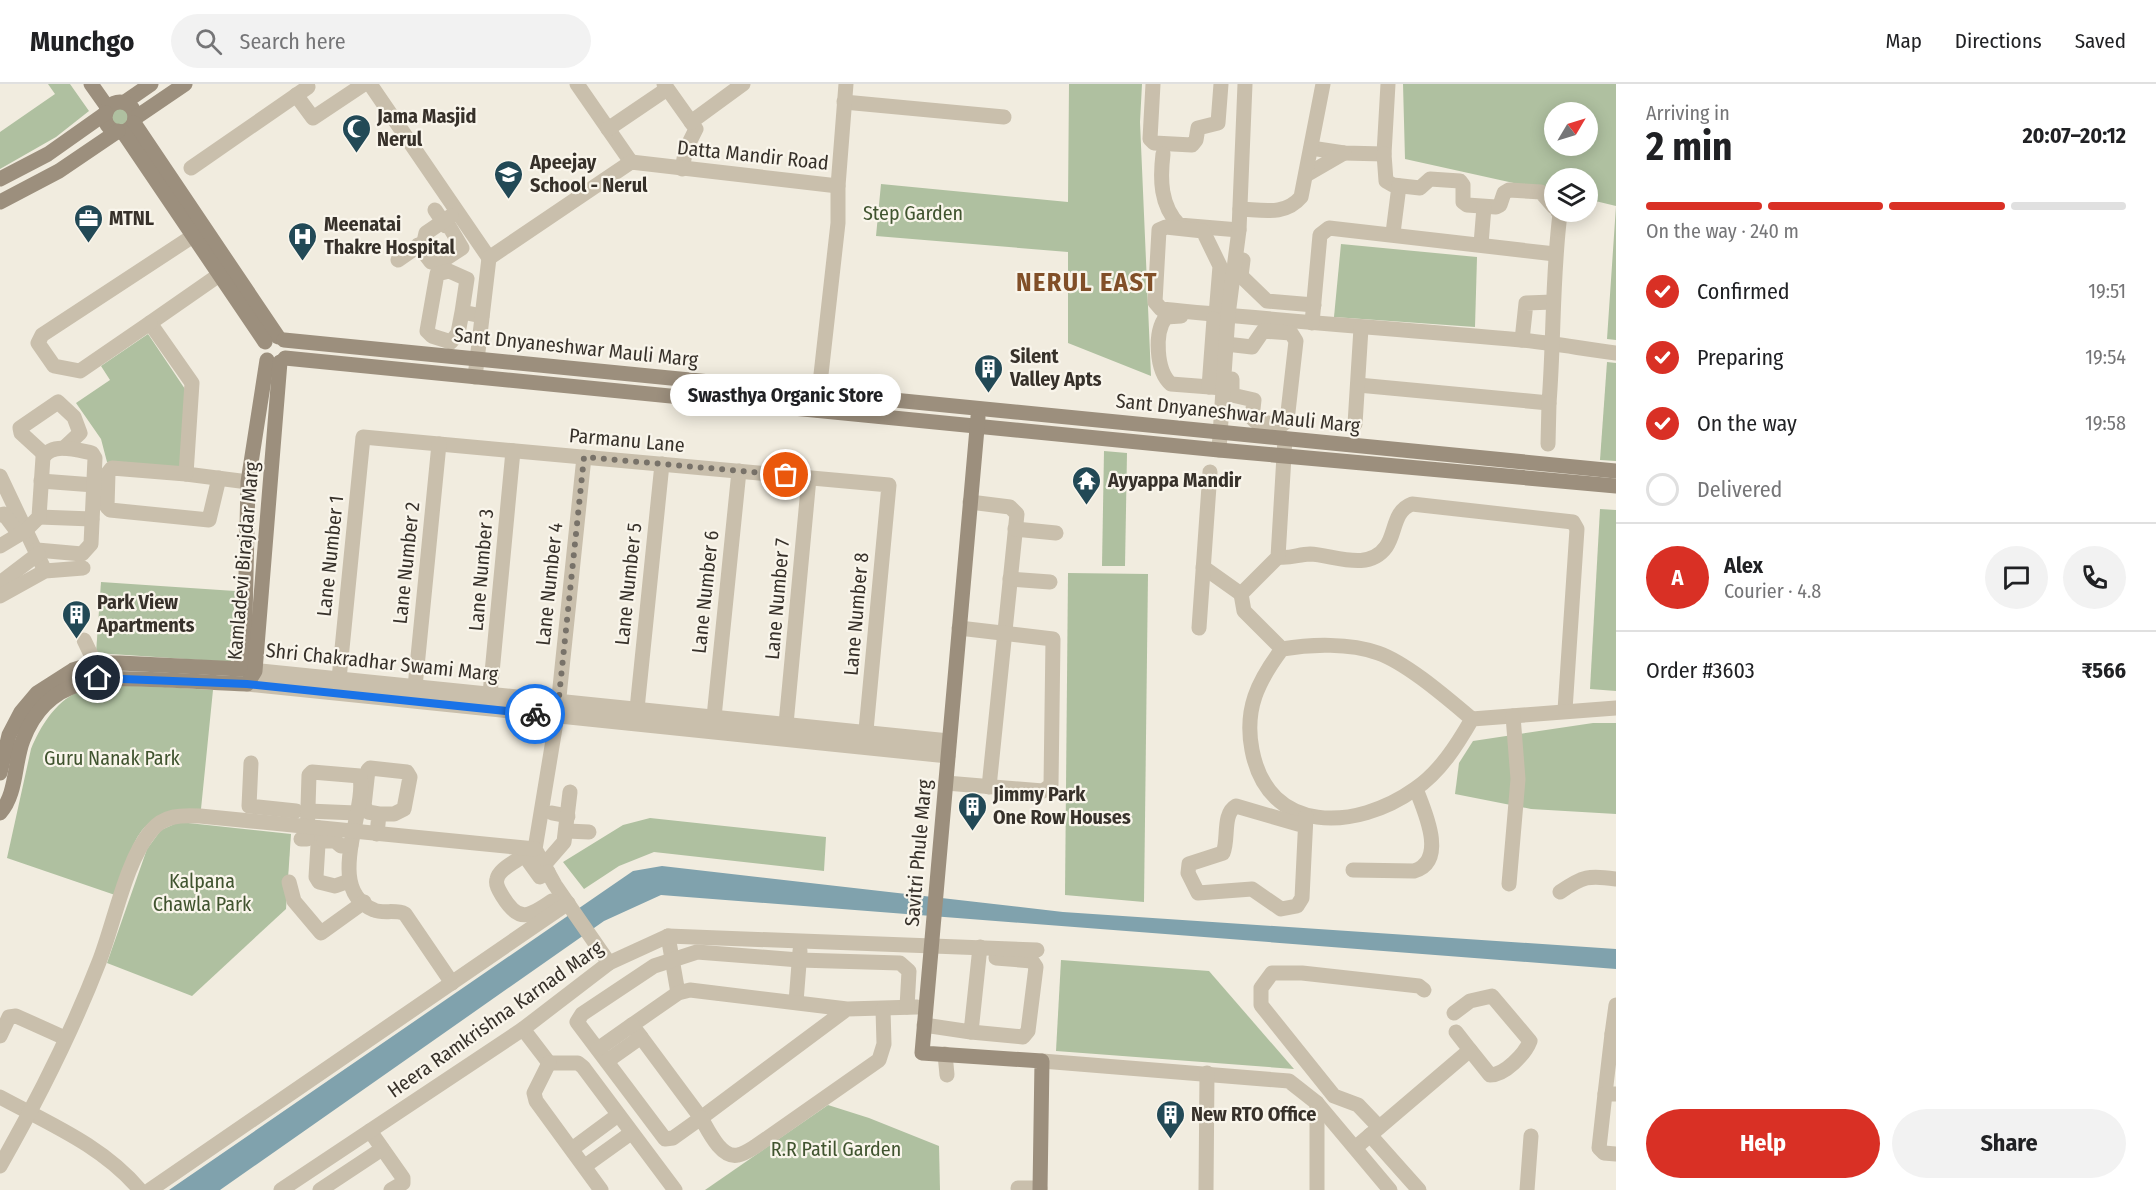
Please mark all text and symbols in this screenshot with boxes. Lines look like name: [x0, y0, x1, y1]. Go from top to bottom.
search box: [171, 14, 591, 68]
text: Munchgo: [30, 25, 135, 58]
icon: search: [192, 25, 225, 58]
text: Search here: [240, 28, 346, 55]
text: Map: [1885, 28, 1922, 54]
text: Directions: [1955, 28, 2042, 54]
text: Saved: [2075, 28, 2126, 54]
text: Arriving in: [1646, 101, 1730, 125]
north arrow: [1544, 102, 1598, 156]
map controls: [1544, 102, 1598, 222]
place label: Jama Masjid Nerul: [376, 104, 476, 151]
mosque icon: Jama Masjid Nerul: [340, 112, 372, 154]
text: 20:07–20:12: [2022, 122, 2126, 149]
text: 2 min: [1646, 124, 1732, 170]
street label: Datta Mandir Road: [676, 135, 830, 175]
place label: Apeejay School - Nerul: [529, 150, 648, 197]
school or university icon: Apeejay School - Nerul: [493, 158, 525, 200]
button: layers: [1544, 168, 1598, 222]
park label: Step Garden: [863, 201, 963, 225]
office icon: MTNL: [72, 202, 104, 244]
place label: MTNL: [109, 206, 155, 230]
place label: Meenatai Thakre Hospital: [324, 212, 456, 259]
text: On the way · 240 m: [1646, 219, 1799, 243]
hospital icon: Meenatai Thakre Hospital: [287, 220, 319, 262]
district label: NERUL EAST: [1016, 267, 1158, 298]
icon: check: [1646, 275, 1679, 308]
text: Confirmed: [1697, 278, 1790, 305]
text: 19:51: [2088, 279, 2126, 303]
street label: Sant Dnyaneshwar Mauli Marg: [453, 322, 700, 372]
icon: check: [1646, 341, 1679, 374]
place label: Silent Valley Apts: [1009, 344, 1102, 391]
text: Preparing: [1697, 344, 1783, 371]
text: 19:54: [2085, 345, 2126, 369]
building icon: Silent Valley Apts: [973, 352, 1005, 394]
callout: Swasthya Organic Store: [670, 373, 902, 415]
text: Swasthya Organic Store: [688, 383, 883, 407]
street label: Sant Dnyaneshwar Mauli Marg: [1115, 388, 1362, 438]
icon: check: [1646, 407, 1679, 440]
text: On the way: [1697, 410, 1797, 437]
text: 19:58: [2085, 411, 2126, 435]
street label: Parmanu Lane: [568, 423, 686, 457]
pin: [760, 449, 811, 500]
icon: bag: [769, 458, 802, 491]
street label: Kamladevi Birajdar Marg: [222, 460, 264, 661]
temple icon: Ayyappa Mandir: [1071, 464, 1103, 506]
place label: Ayyappa Mandir: [1107, 468, 1242, 492]
text: Delivered: [1697, 476, 1782, 503]
street label: Lane Number 1: [312, 494, 348, 618]
street label: Lane Number 2: [388, 501, 424, 625]
street label: Lane Number 3: [464, 508, 498, 632]
street label: Lane Number 4: [531, 521, 567, 647]
street label: Lane Number 5: [610, 522, 646, 646]
street label: Lane Number 6: [687, 529, 723, 655]
street label: Lane Number 7: [760, 537, 794, 661]
button: chat: [1985, 546, 2048, 609]
button: phone: [2063, 546, 2126, 609]
street label: Lane Number 8: [839, 551, 873, 677]
text: Alex: [1724, 552, 1763, 579]
text: A: [1672, 564, 1683, 591]
text: Courier · 4.8: [1724, 579, 1821, 603]
place label: Park View Apartments: [96, 590, 195, 637]
building icon: Park View Apartments: [60, 598, 92, 640]
street label: Shri Chakradhar Swami Marg: [265, 638, 500, 686]
pin: [72, 652, 123, 703]
text: Order #3603: [1646, 657, 1755, 684]
text: ₹566: [2081, 657, 2126, 684]
icon: home: [81, 661, 114, 694]
courier: [505, 684, 565, 744]
icon: bike: [519, 698, 552, 731]
park label: Guru Nanak Park: [44, 746, 181, 770]
street label: Savitri Phule Marg: [900, 778, 936, 928]
place label: Jimmy Park One Row Houses: [992, 782, 1131, 829]
building icon: Jimmy Park One Row Houses: [956, 790, 988, 832]
park label: Kalpana Chawla Park: [153, 869, 252, 916]
street label: Heera Ramkrishna Karnad Marg: [383, 935, 608, 1103]
building icon: New RTO Office: [1154, 1098, 1186, 1140]
place label: New RTO Office: [1191, 1102, 1316, 1126]
button: Help: [1646, 1109, 1880, 1178]
button: Share: [1892, 1109, 2126, 1178]
park label: R.R Patil Garden: [771, 1137, 901, 1161]

